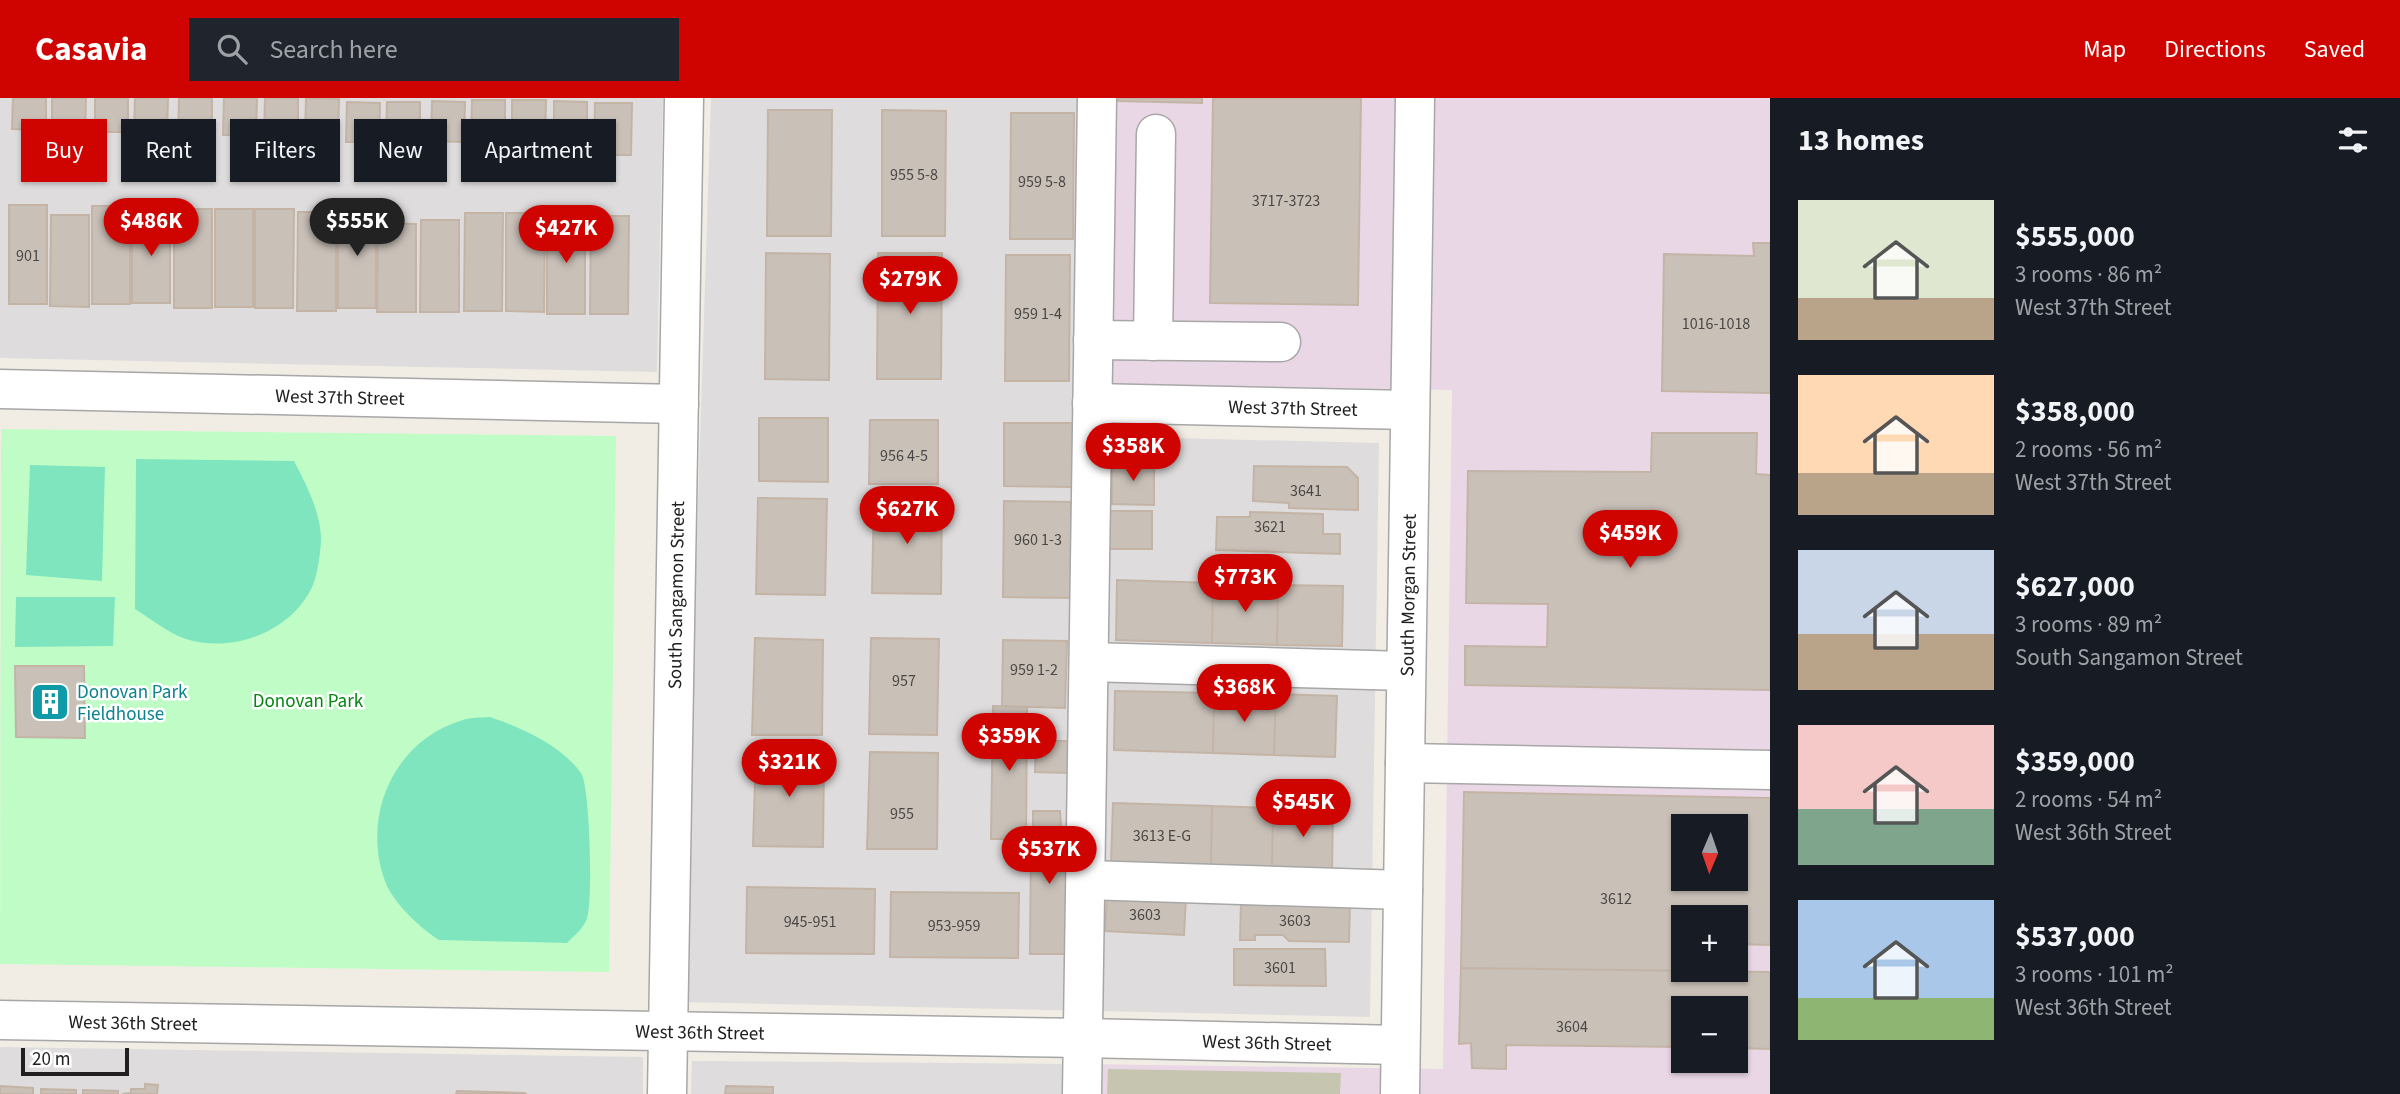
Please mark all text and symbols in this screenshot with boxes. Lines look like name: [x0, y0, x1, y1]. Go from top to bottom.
search box: [189, 18, 679, 81]
text: Casavia: [35, 26, 147, 73]
icon: search: [213, 30, 251, 68]
text: Search here: [269, 31, 398, 68]
text: Map: [2083, 32, 2126, 67]
text: Directions: [2164, 32, 2266, 67]
text: Saved: [2304, 32, 2365, 67]
chip: Buy: [21, 119, 107, 182]
chip: Rent: [121, 119, 216, 182]
chip: Filters: [230, 119, 340, 182]
chip: New: [354, 119, 447, 182]
chip: Apartment: [461, 119, 616, 182]
text: 13 homes: [1798, 119, 1924, 162]
icon: filters: [2334, 121, 2372, 159]
house number: 955 5-8: [890, 164, 938, 186]
house number: 959 5-8: [1018, 171, 1066, 193]
house number: 3717-3723: [1252, 190, 1320, 212]
pin: $486K: [102, 198, 200, 258]
pin: $555K: [308, 198, 406, 258]
text: $486K: [120, 204, 182, 237]
text: $555K: [326, 204, 388, 237]
pin: $427K: [517, 206, 615, 265]
text: $427K: [535, 211, 597, 244]
text: $555,000: [2015, 215, 2135, 258]
icon: home: [1854, 228, 1938, 312]
house number: 901: [16, 245, 40, 267]
pin: $279K: [861, 256, 959, 316]
text: 3 rooms · 86 m²: [2015, 258, 2162, 291]
text: $279K: [879, 262, 941, 295]
text: West 37th Street: [2015, 291, 2171, 324]
house number: 959 1-4: [1014, 303, 1062, 325]
house number: 1016-1018: [1682, 313, 1750, 335]
street label: West 37th Street: [275, 383, 405, 413]
text: $358,000: [2015, 390, 2135, 433]
street label: West 37th Street: [1228, 394, 1358, 424]
icon: home: [1854, 403, 1938, 487]
pin: $358K: [1084, 424, 1182, 483]
text: $358K: [1102, 429, 1164, 462]
text: 2 rooms · 56 m²: [2015, 433, 2162, 466]
house number: 956 4-5: [880, 445, 928, 467]
text: West 37th Street: [2015, 466, 2171, 499]
house number: 3641: [1290, 480, 1322, 502]
pin: $627K: [858, 486, 956, 546]
text: $627K: [876, 492, 938, 525]
street label: South Sangamon Street: [662, 500, 692, 689]
pin: $459K: [1581, 510, 1679, 570]
street label: South Morgan Street: [1394, 513, 1424, 677]
house number: 3621: [1254, 516, 1286, 538]
text: $459K: [1599, 516, 1661, 549]
house number: 960 1-3: [1014, 529, 1062, 551]
pin: $773K: [1196, 554, 1294, 614]
text: $773K: [1214, 560, 1276, 593]
text: $627,000: [2015, 565, 2135, 608]
icon: home: [1854, 578, 1938, 662]
text: 3 rooms · 89 m²: [2015, 608, 2162, 641]
text: South Sangamon Street: [2015, 641, 2243, 674]
house number: 959 1-2: [1010, 659, 1058, 681]
pin: $368K: [1195, 664, 1293, 724]
house number: 957: [892, 670, 916, 692]
text: $368K: [1213, 670, 1275, 703]
place label: Donovan Park Fieldhouse: [77, 679, 188, 728]
building icon: Donovan Park Fieldhouse: [29, 681, 71, 723]
park label: Donovan Park: [253, 688, 364, 715]
pin: $359K: [960, 714, 1058, 773]
text: $359K: [978, 719, 1040, 752]
pin: $321K: [740, 740, 838, 799]
text: $359,000: [2015, 740, 2135, 783]
text: $321K: [758, 745, 820, 778]
icon: home: [1854, 753, 1938, 837]
pin: $545K: [1254, 780, 1352, 839]
text: 2 rooms · 54 m²: [2015, 783, 2162, 816]
text: $545K: [1272, 785, 1334, 818]
house number: 955: [890, 803, 914, 825]
north arrow: [1671, 814, 1748, 891]
map controls: [1671, 814, 1748, 1073]
text: West 36th Street: [2015, 816, 2171, 849]
house number: 3613 E-G: [1133, 825, 1191, 847]
pin: $537K: [1000, 826, 1098, 886]
text: $537K: [1018, 832, 1080, 865]
house number: 3612: [1600, 888, 1632, 910]
house number: 3603: [1129, 904, 1161, 926]
button: +: [1671, 905, 1748, 982]
house number: 3603: [1279, 910, 1311, 932]
house number: 945-951: [784, 911, 836, 933]
house number: 953-959: [928, 915, 980, 937]
text: $537,000: [2015, 915, 2135, 958]
icon: home: [1854, 928, 1938, 1012]
house number: 3601: [1264, 957, 1296, 979]
text: 3 rooms · 101 m²: [2015, 958, 2174, 991]
text: West 36th Street: [2015, 991, 2171, 1024]
button: −: [1671, 996, 1748, 1073]
street label: West 36th Street: [68, 1009, 198, 1038]
house number: 3604: [1556, 1016, 1588, 1038]
street label: West 36th Street: [635, 1019, 765, 1048]
street label: West 36th Street: [1202, 1029, 1332, 1058]
scale bar: [21, 1045, 130, 1077]
text: 20 m: [32, 1046, 70, 1073]

